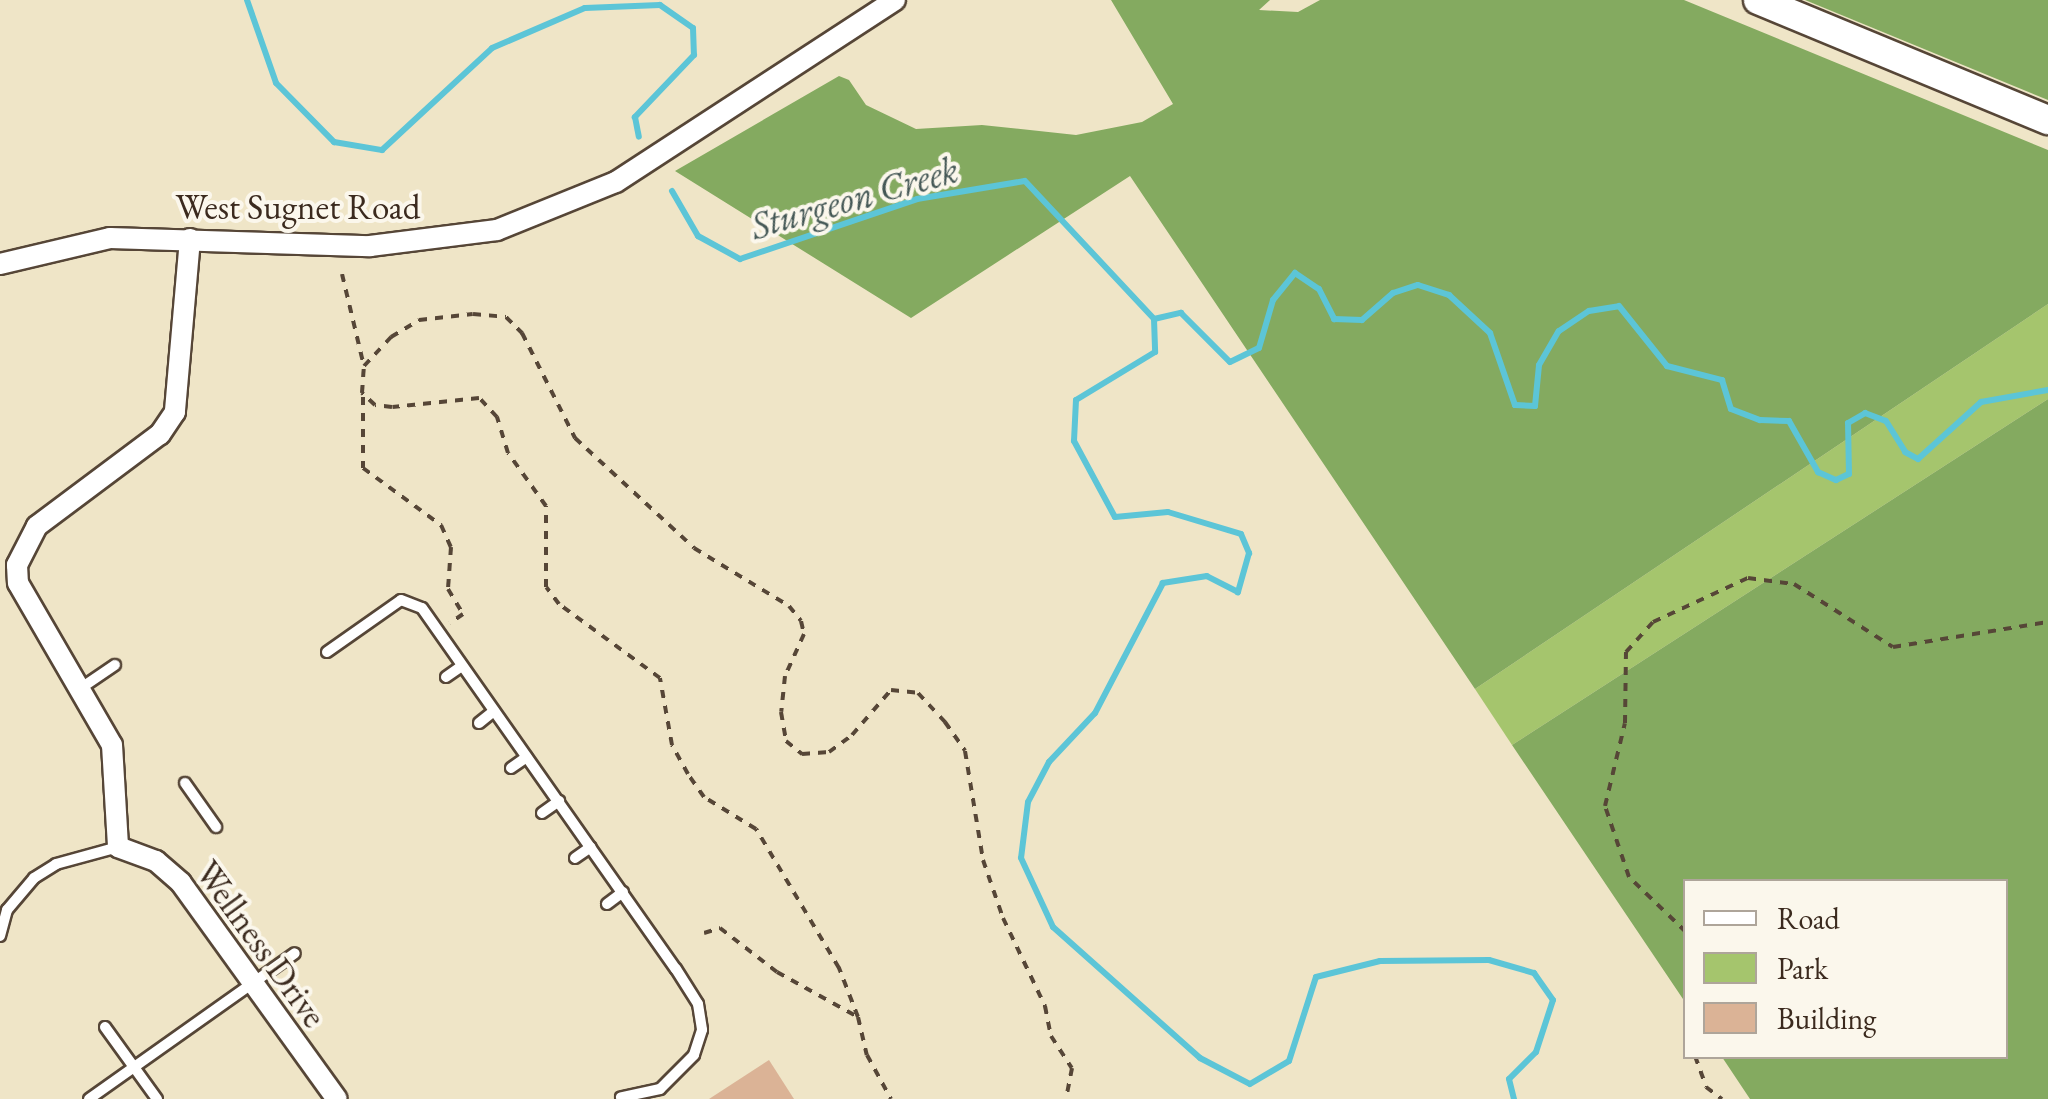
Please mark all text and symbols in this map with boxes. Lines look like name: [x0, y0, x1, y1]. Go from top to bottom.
water label: Sturgeon Creek: [745, 146, 963, 248]
street label: West Sugnet Road: [176, 186, 420, 228]
street label: Wellness Drive: [187, 853, 335, 1035]
legend: [1683, 879, 2008, 1059]
text: Road: [1777, 899, 1840, 938]
text: Park: [1777, 949, 1828, 988]
text: Building: [1777, 999, 1876, 1038]

